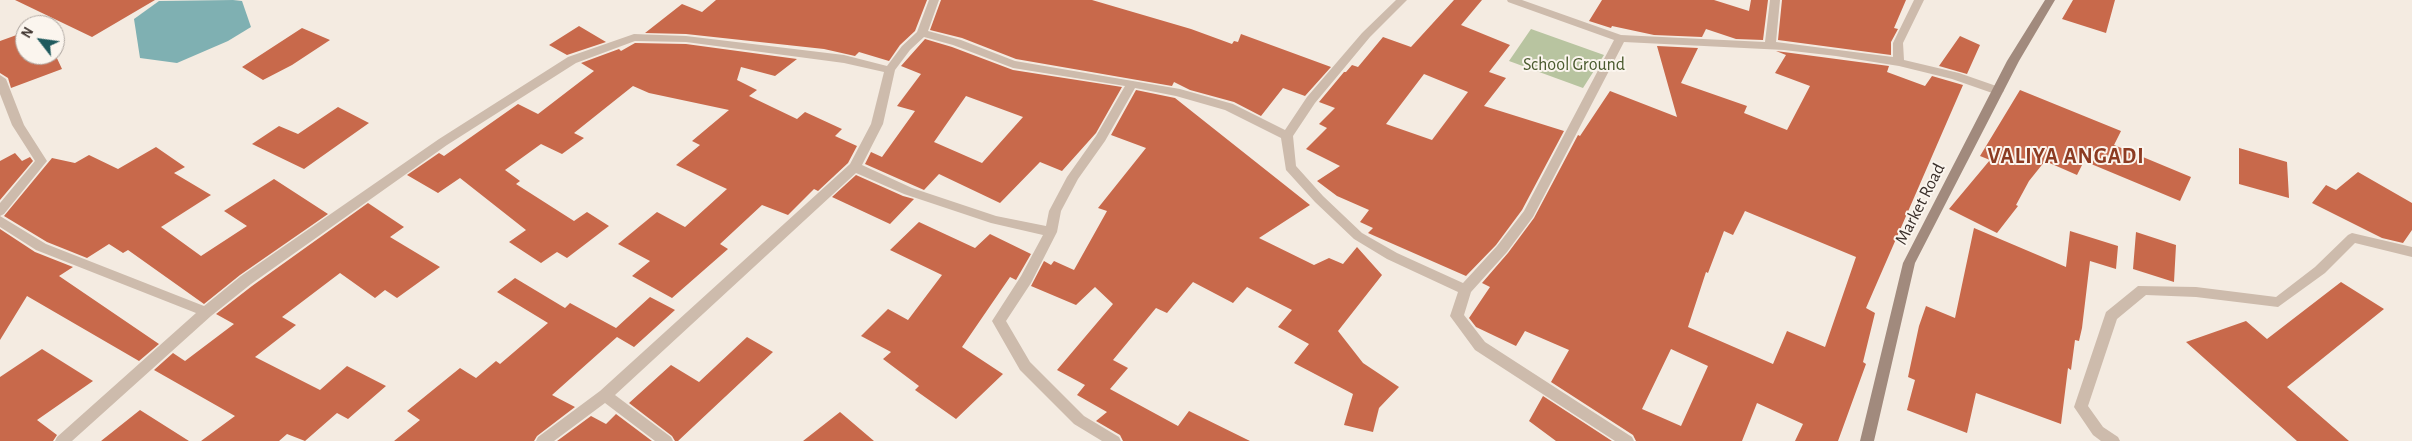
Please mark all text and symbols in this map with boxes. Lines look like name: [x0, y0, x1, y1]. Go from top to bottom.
north arrow: [15, 15, 65, 65]
text: N: [19, 25, 36, 41]
park label: School Ground: [1523, 54, 1625, 76]
district label: VALIYA ANGADI: [1986, 143, 2146, 169]
street label: Market Road: [1890, 160, 1950, 248]

